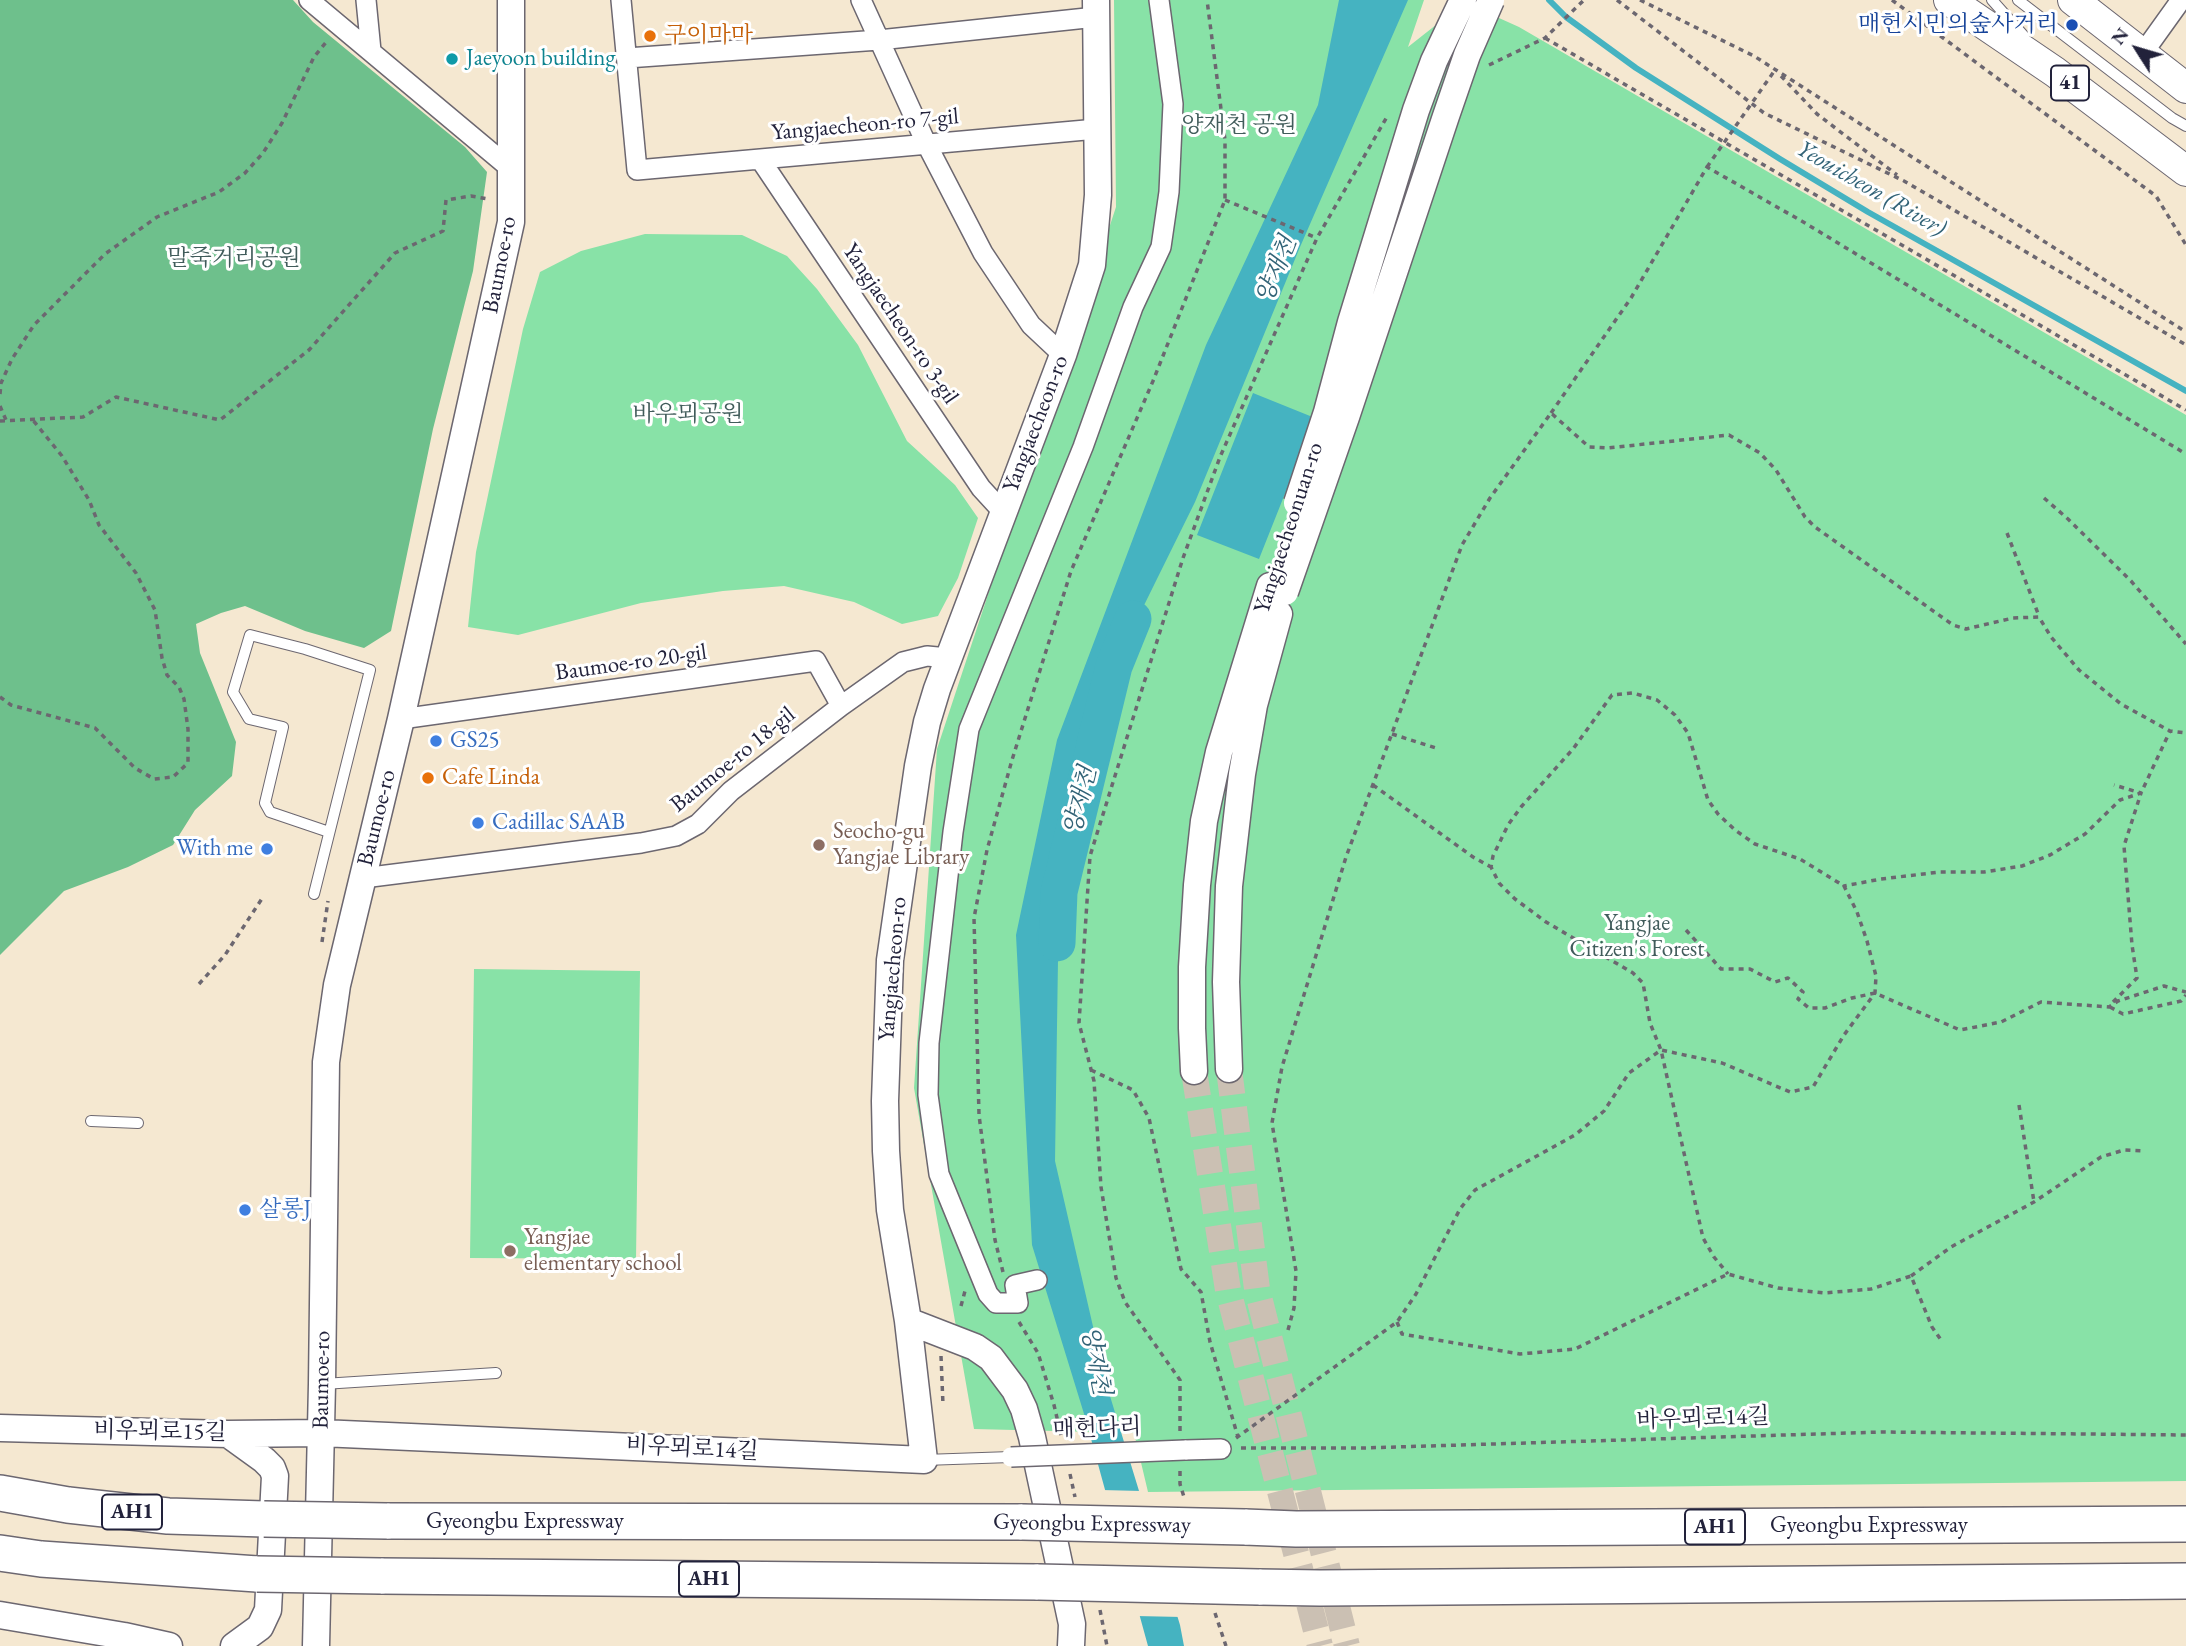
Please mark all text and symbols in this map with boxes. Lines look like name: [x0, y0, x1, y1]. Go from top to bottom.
place label: 매헌시민의숲사거리: [1858, 11, 2058, 39]
north arrow: [2102, 14, 2172, 84]
marker: 매헌시민의숲사거리: [2064, 17, 2080, 33]
place label: 구이마마: [664, 22, 753, 50]
text: N: [2105, 22, 2134, 50]
marker: 구이마마: [642, 28, 658, 44]
place label: Jaeyoon building: [466, 45, 616, 73]
marker: Jaeyoon building: [444, 51, 460, 67]
road number: 41: [2051, 66, 2089, 100]
street label: Yangjaecheon-ro 7-gil: [770, 103, 960, 147]
park label: 양재천 공원: [1181, 112, 1297, 140]
water label: Yeouicheon (River): [1791, 135, 1951, 243]
street label: Baumoe-ro: [477, 214, 523, 316]
water label: 양재천: [1251, 232, 1303, 308]
street label: Yangjaecheon-ro 3-gil: [836, 238, 964, 410]
park label: 말죽거리공원: [167, 245, 301, 273]
street label: Yangjaecheon-ro: [997, 351, 1075, 497]
park label: 바우뫼공원: [632, 401, 744, 429]
street label: Yangjaecheonuan-ro: [1248, 439, 1330, 617]
street label: Baumoe-ro 20-gil: [554, 639, 708, 687]
street label: Baumoe-ro 18-gil: [665, 701, 801, 819]
place label: GS25: [450, 727, 500, 755]
marker: GS25: [428, 733, 444, 749]
place label: Cafe Linda: [442, 764, 540, 792]
water label: 양재천: [1059, 764, 1103, 838]
street label: Baumoe-ro: [352, 767, 402, 869]
marker: Cafe Linda: [420, 770, 436, 786]
place label: Cadillac SAAB: [492, 809, 625, 837]
marker: Cadillac SAAB: [470, 815, 486, 831]
place label: Seocho-gu Yangjae Library: [833, 818, 969, 872]
place label: With me: [176, 835, 253, 863]
marker: Seocho-gu Yangjae Library: [811, 837, 827, 853]
marker: With me: [259, 841, 275, 857]
street label: Yangjaecheon-ro: [873, 896, 913, 1042]
park label: Yangjae Citizen's Forest: [1569, 910, 1705, 964]
place label: 살롱J: [259, 1196, 311, 1224]
marker: 살롱J: [237, 1202, 253, 1218]
place label: Yangjae elementary school: [524, 1224, 682, 1278]
marker: Yangjae elementary school: [502, 1243, 518, 1259]
water label: 양재천: [1074, 1324, 1116, 1398]
street label: Baumoe-ro: [307, 1331, 337, 1429]
street label: 바우뫼로14길: [1636, 1403, 1770, 1435]
street label: 매헌다리: [1052, 1414, 1142, 1444]
street label: 비우뫼로15길: [93, 1417, 227, 1447]
street label: 비우뫼로14길: [625, 1432, 759, 1466]
road number: AH1: [102, 1494, 162, 1530]
street label: Gyeongbu Expressway: [426, 1508, 624, 1536]
street label: Gyeongbu Expressway: [993, 1508, 1191, 1540]
road number: AH1: [1685, 1510, 1745, 1544]
street label: Gyeongbu Expressway: [1770, 1512, 1968, 1540]
road number: AH1: [679, 1562, 739, 1596]

